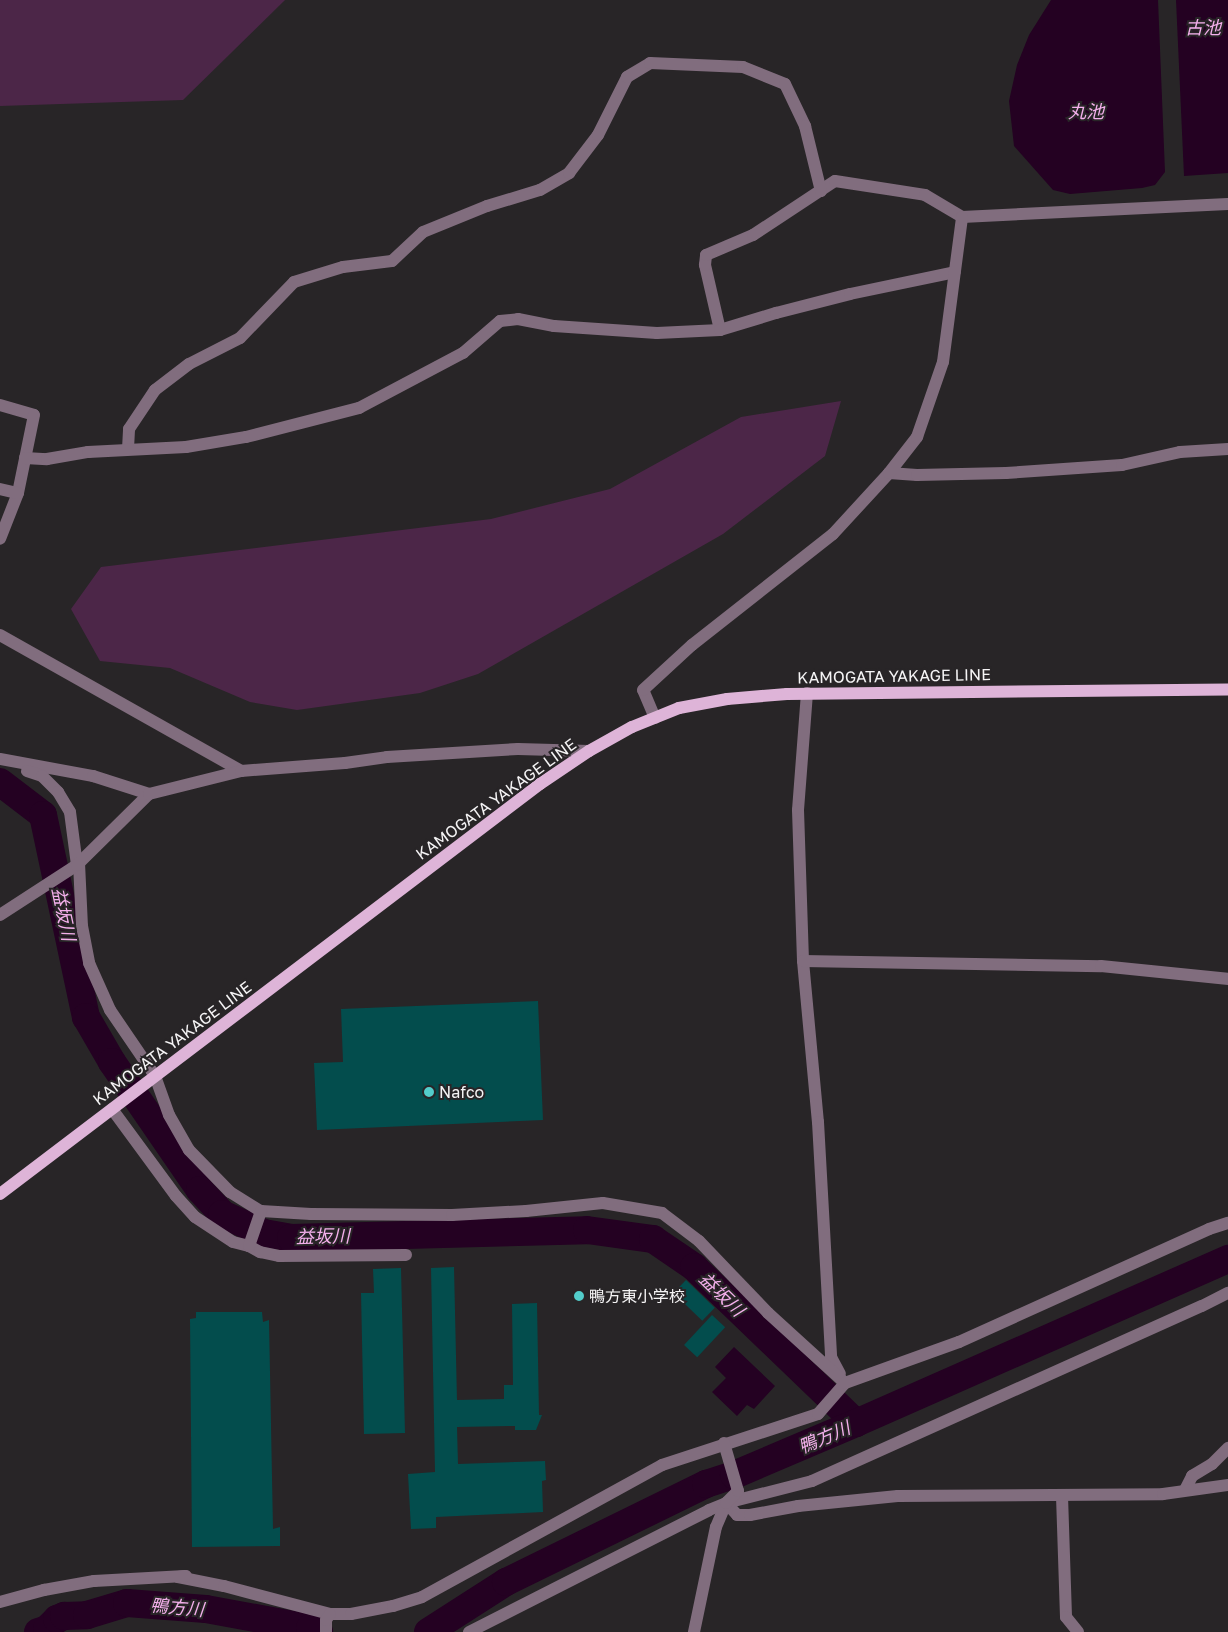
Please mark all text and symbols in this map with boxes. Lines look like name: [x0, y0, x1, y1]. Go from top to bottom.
water label: 古池: [1185, 16, 1221, 38]
water label: 丸池: [1068, 100, 1104, 122]
street label: KAMOGATA YAKAGE LINE: [797, 665, 991, 687]
street label: KAMOGATA YAKAGE LINE: [412, 734, 580, 864]
water label: 益坂川: [48, 885, 80, 943]
street label: KAMOGATA YAKAGE LINE: [89, 977, 255, 1109]
place label: Nafco: [439, 1082, 484, 1102]
marker: Nafco: [423, 1086, 435, 1098]
water label: 益坂川: [296, 1225, 350, 1247]
water label: 益坂川: [695, 1267, 749, 1321]
place label: 鴨方東小学校: [589, 1286, 685, 1306]
marker: 鴨方東小学校: [573, 1290, 585, 1302]
water label: 鴨方川: [795, 1417, 853, 1457]
water label: 鴨方川: [149, 1594, 205, 1620]

